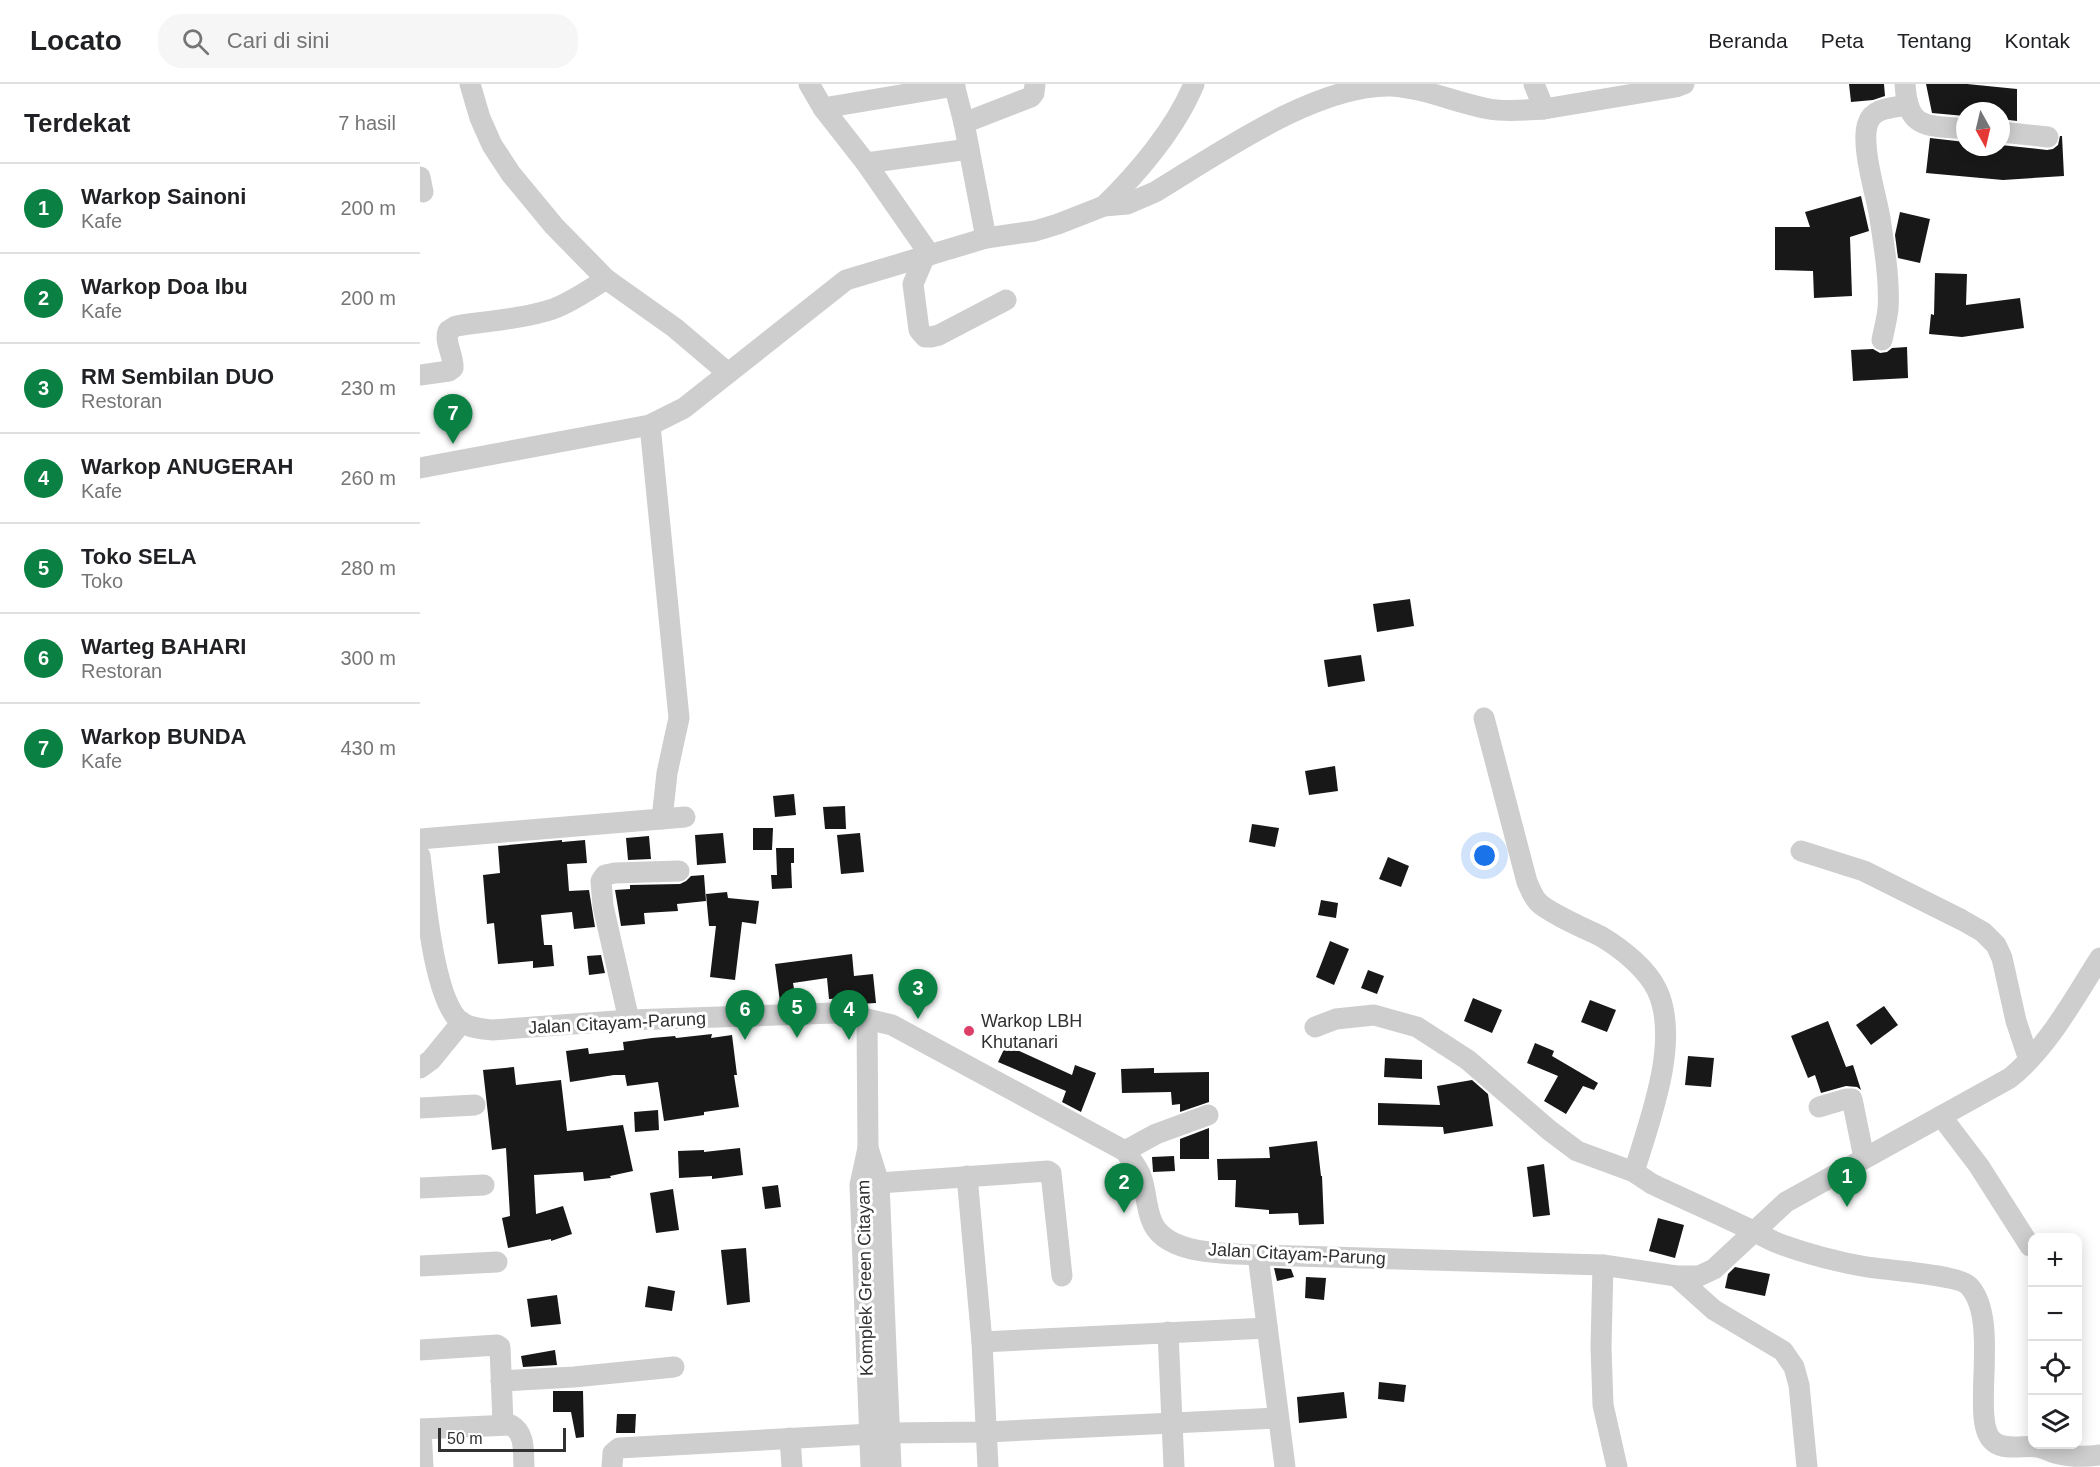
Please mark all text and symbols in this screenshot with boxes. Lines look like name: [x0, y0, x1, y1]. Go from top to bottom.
search box: [158, 14, 578, 68]
text: Locato: [30, 25, 122, 56]
icon: search: [179, 25, 212, 58]
text: Cari di sini: [227, 28, 329, 53]
text: Beranda: [1708, 29, 1788, 52]
text: Peta: [1821, 29, 1864, 52]
text: Tentang: [1897, 29, 1972, 52]
text: Kontak: [2005, 29, 2070, 52]
north arrow: [1956, 102, 2010, 156]
text: Terdekat: [24, 108, 130, 138]
text: 7 hasil: [338, 112, 396, 134]
text: Warkop Sainoni: [81, 184, 246, 209]
text: 1: [38, 197, 49, 219]
text: 200 m: [340, 197, 396, 219]
text: Kafe: [81, 210, 122, 232]
text: Warkop Doa Ibu: [81, 274, 248, 299]
text: 2: [38, 287, 49, 309]
text: 200 m: [340, 287, 396, 309]
text: Kafe: [81, 300, 122, 322]
text: RM Sembilan DUO: [81, 364, 274, 389]
text: 3: [38, 377, 49, 399]
text: 230 m: [340, 377, 396, 399]
text: Restoran: [81, 390, 162, 412]
pin: 7: [434, 394, 472, 444]
text: Warkop ANUGERAH: [81, 454, 293, 479]
text: 4: [38, 467, 49, 489]
text: 260 m: [340, 467, 396, 489]
text: Kafe: [81, 480, 122, 502]
text: Toko SELA: [81, 544, 197, 569]
text: 5: [38, 557, 49, 579]
text: 280 m: [340, 557, 396, 579]
text: Toko: [81, 570, 123, 592]
text: Warteg BAHARI: [81, 634, 246, 659]
text: 6: [38, 647, 49, 669]
text: 300 m: [340, 647, 396, 669]
text: Restoran: [81, 660, 162, 682]
text: Warkop BUNDA: [81, 724, 246, 749]
text: 7: [38, 737, 49, 759]
text: 430 m: [340, 737, 396, 759]
text: Kafe: [81, 750, 122, 772]
your location: [1470, 841, 1499, 870]
pin: 3: [898, 970, 938, 1019]
pin: 5: [778, 988, 817, 1038]
pin: 6: [726, 990, 764, 1040]
pin: 4: [830, 990, 868, 1040]
street label: Jalan Citayam-Parung: [528, 1008, 706, 1038]
place label: Warkop LBH Khutanari: [981, 1011, 1082, 1052]
marker: Warkop LBH Khutanari: [962, 1024, 976, 1038]
pin: 1: [1828, 1158, 1866, 1207]
pin: 2: [1104, 1164, 1144, 1213]
street label: Komplek Green Citayam: [853, 1180, 877, 1376]
map controls: [2028, 1233, 2082, 1449]
button: +: [2028, 1233, 2082, 1287]
street label: Jalan Citayam-Parung: [1208, 1239, 1386, 1269]
button: −: [2028, 1287, 2082, 1341]
button: locate: [2028, 1341, 2082, 1395]
button: layers: [2028, 1395, 2082, 1449]
scale bar: [438, 1425, 566, 1452]
text: 50 m: [447, 1430, 483, 1447]

